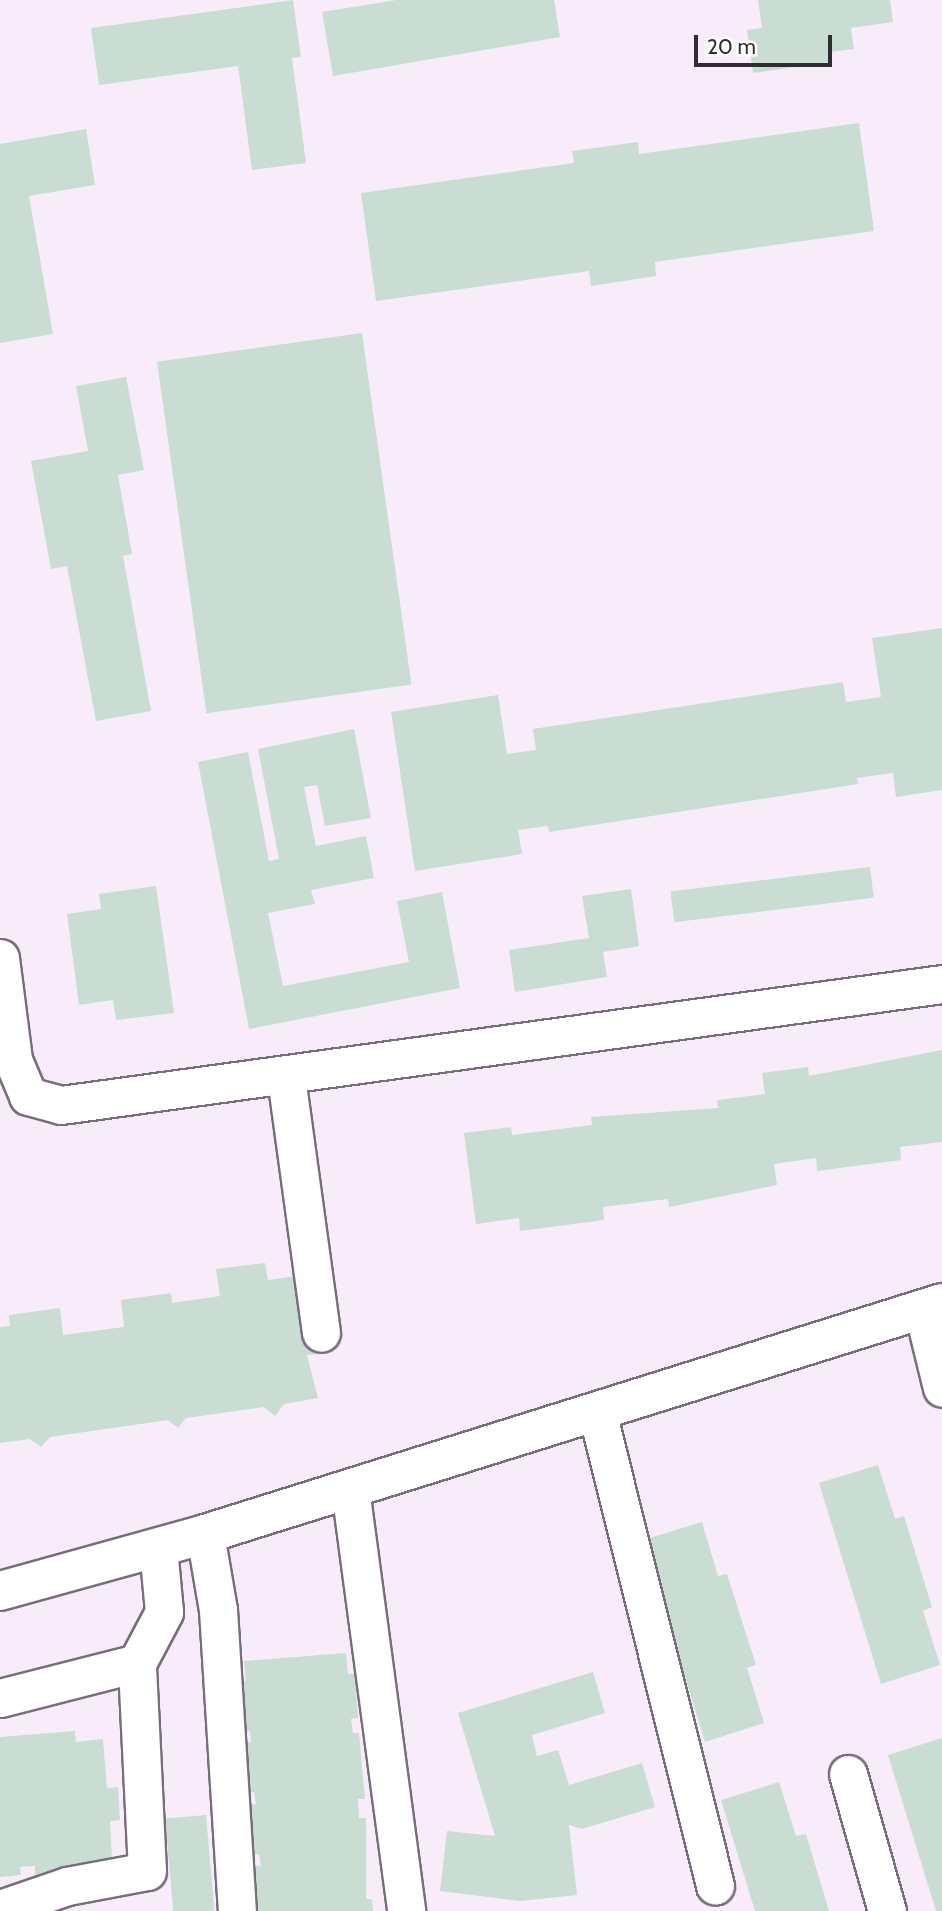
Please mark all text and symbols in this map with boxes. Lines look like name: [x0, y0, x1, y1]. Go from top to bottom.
scale bar: [697, 21, 835, 65]
text: 20 m: [707, 34, 756, 59]

